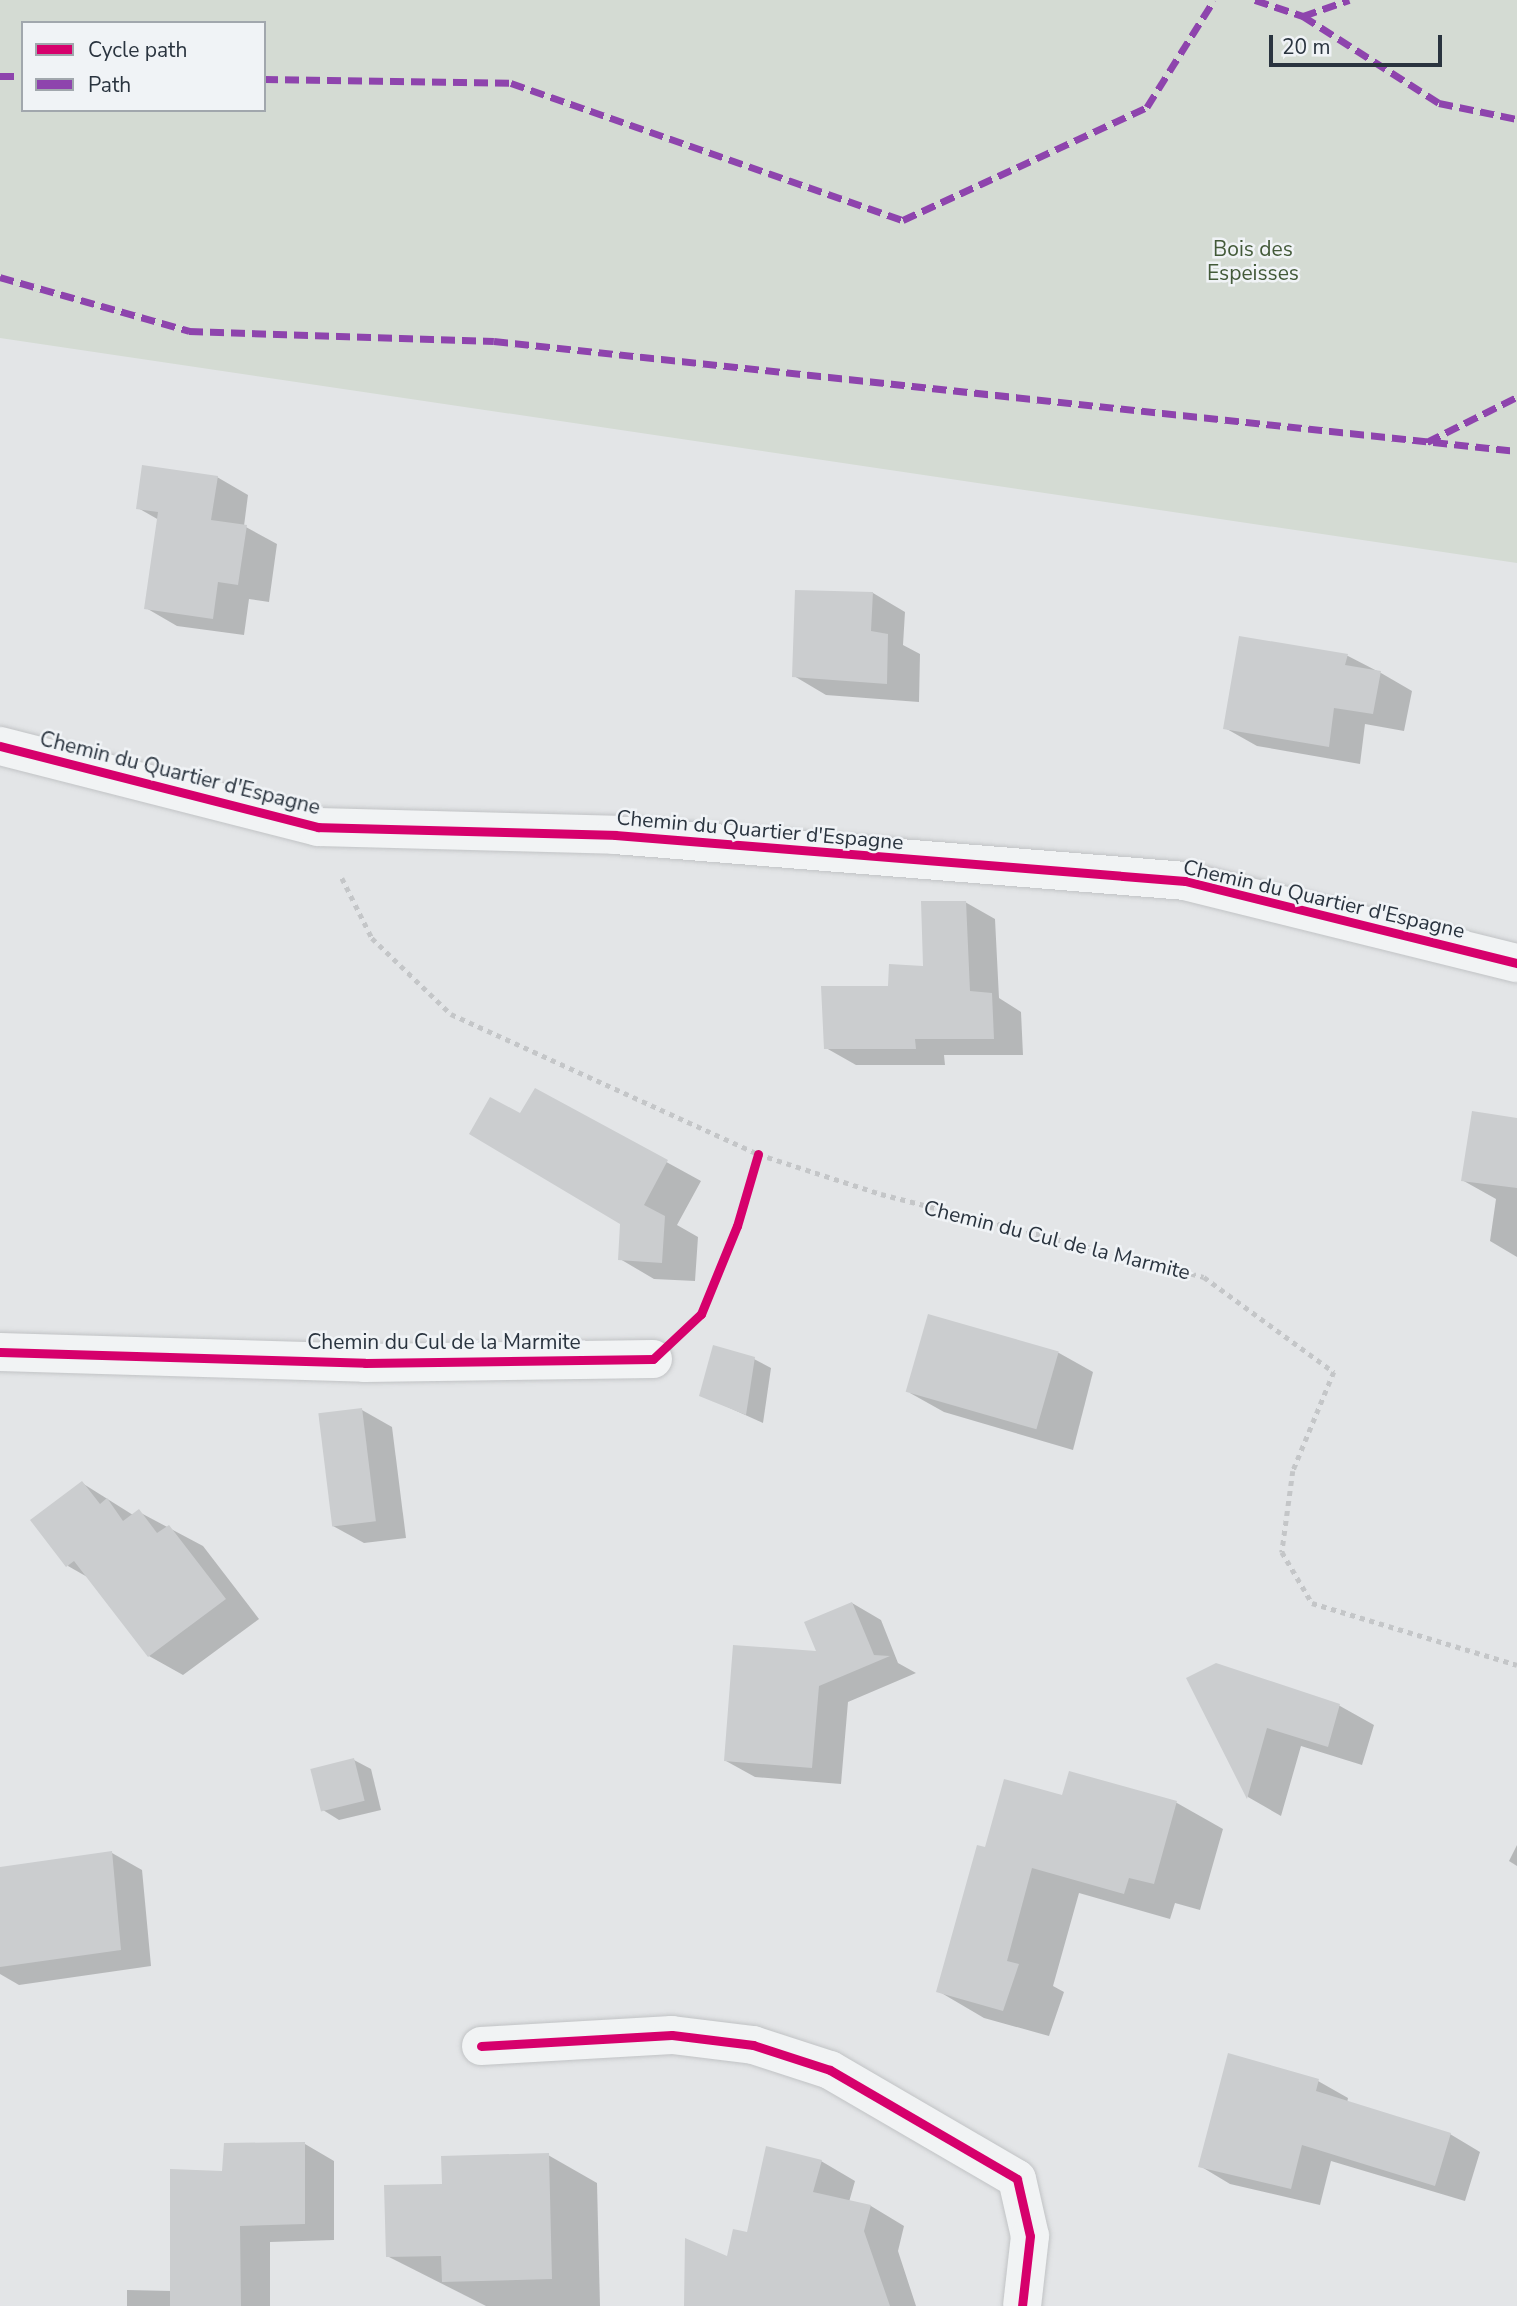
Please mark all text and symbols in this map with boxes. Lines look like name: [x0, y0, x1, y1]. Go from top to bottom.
legend: [21, 21, 266, 112]
scale bar: [1272, 21, 1445, 65]
text: 20 m: [1282, 33, 1331, 61]
text: Cycle path: [88, 36, 187, 64]
text: Path: [88, 71, 131, 99]
park label: Bois des Espeisses: [1207, 236, 1299, 286]
street label: Chemin du Quartier d'Espagne: [37, 726, 323, 820]
street label: Chemin du Quartier d'Espagne: [615, 805, 905, 855]
street label: Chemin du Quartier d'Espagne: [1181, 854, 1467, 944]
street label: Chemin du Cul de la Marmite: [921, 1195, 1193, 1285]
street label: Chemin du Cul de la Marmite: [307, 1329, 581, 1355]

